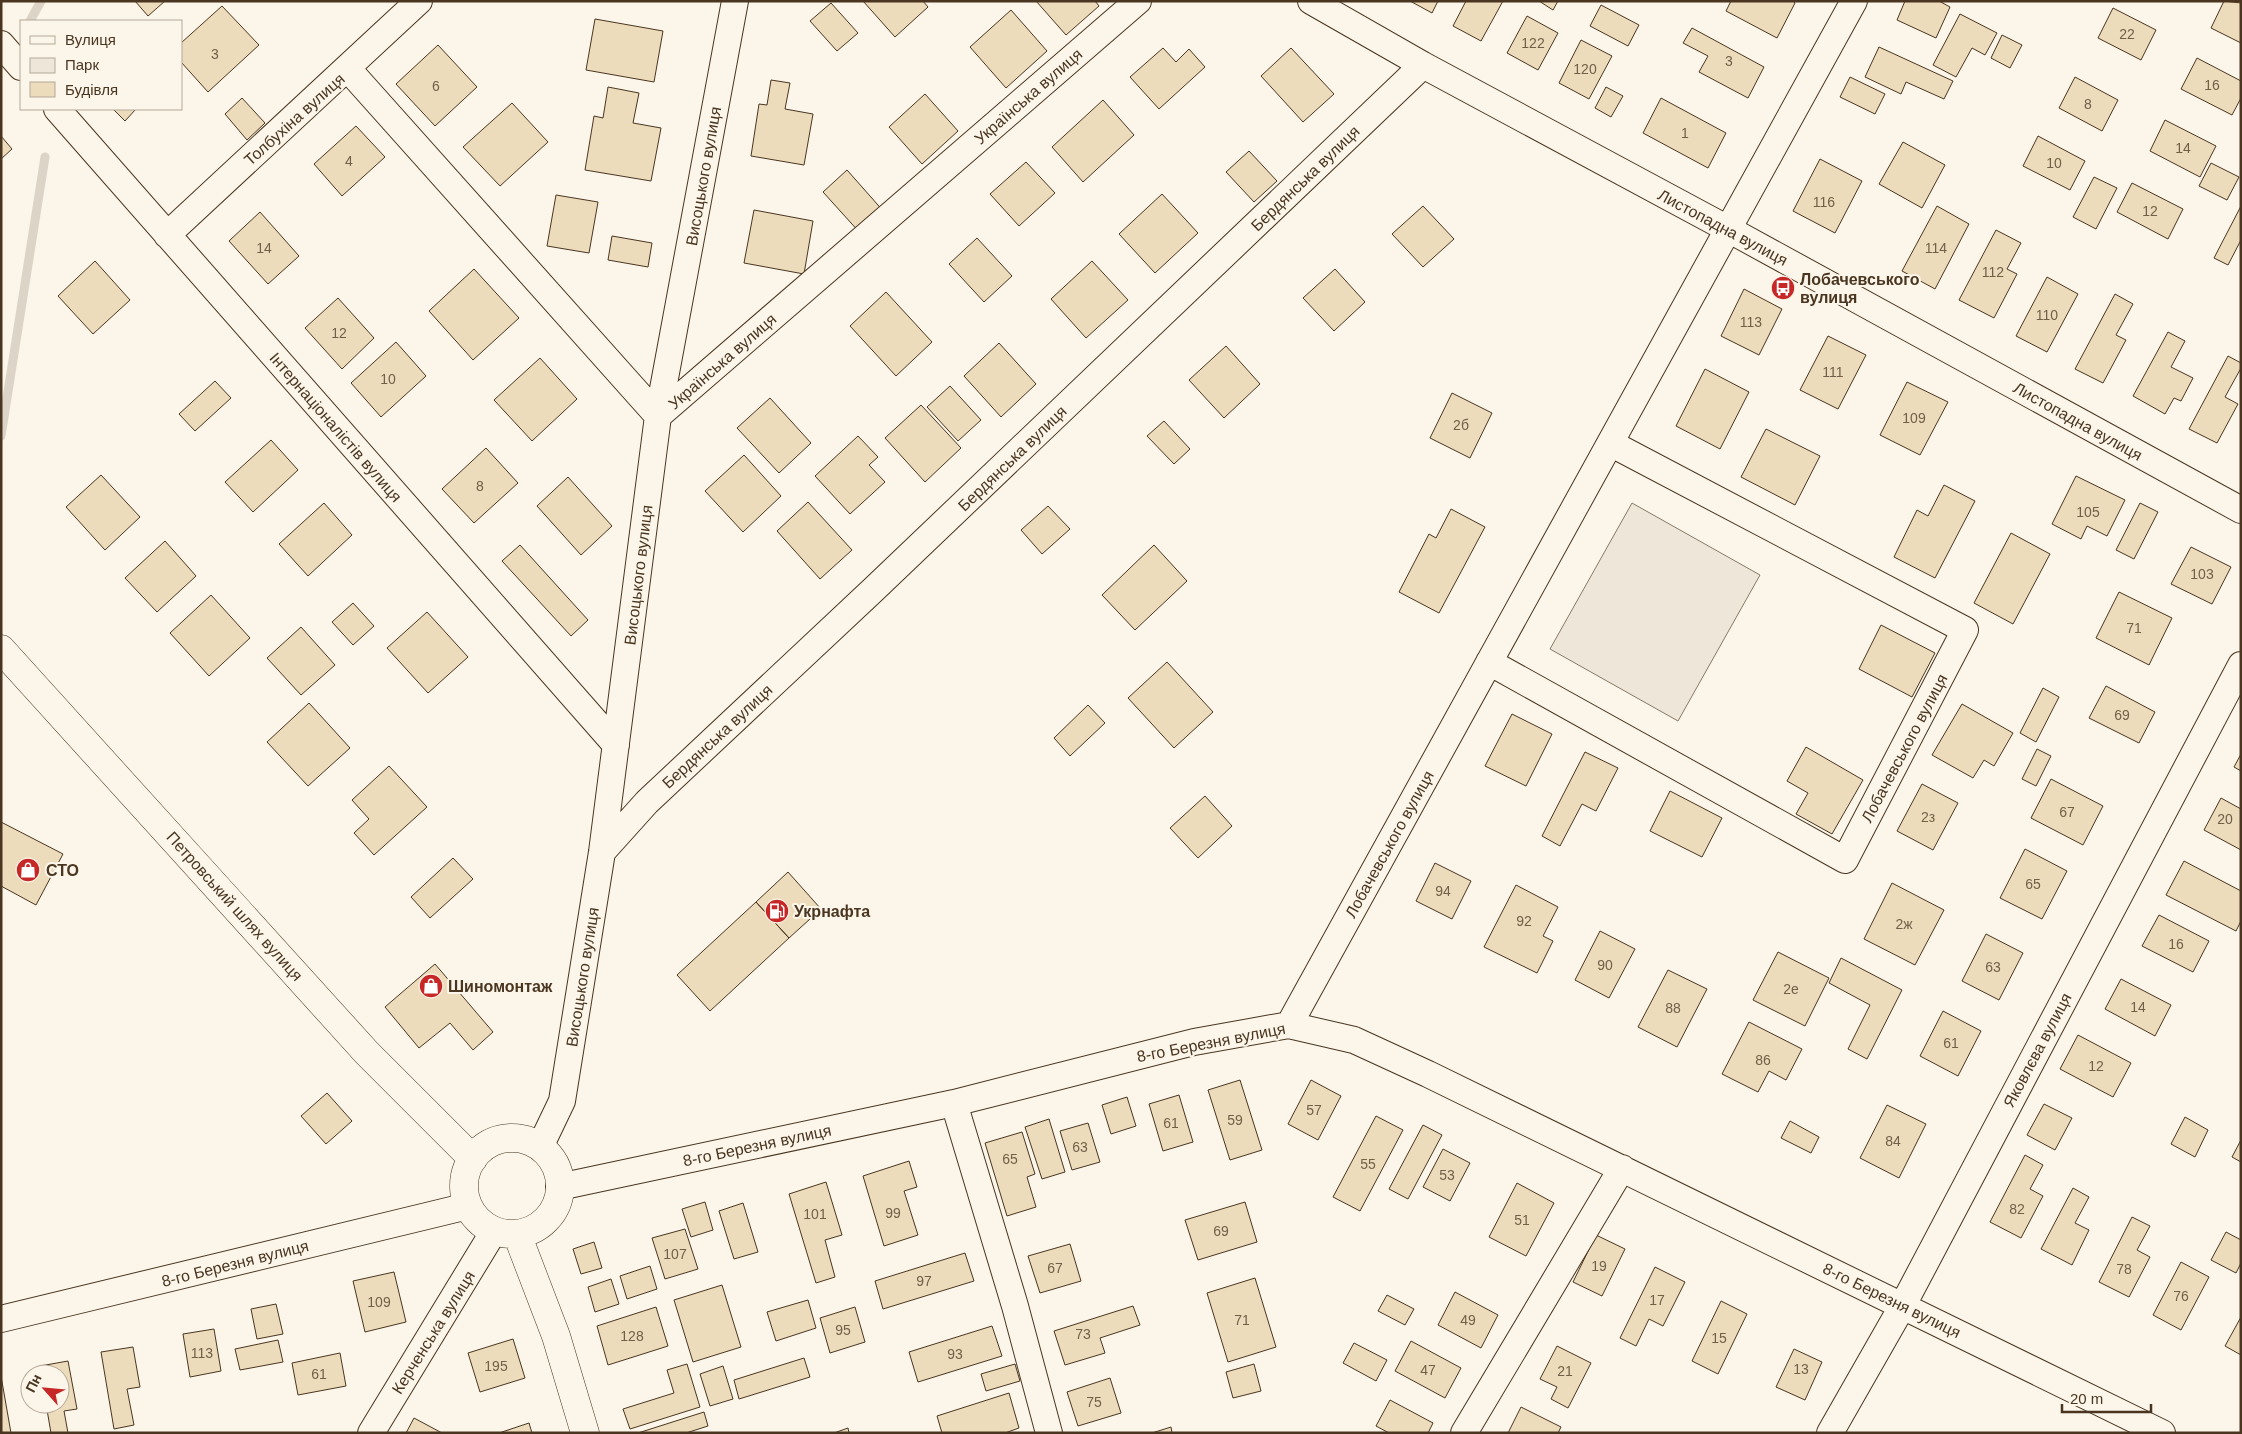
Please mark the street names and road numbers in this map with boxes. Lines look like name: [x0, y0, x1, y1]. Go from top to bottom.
street label: Українська вулиця: [971, 45, 1085, 148]
street label: Толбухіна вулиця: [241, 70, 348, 169]
street label: Висоцького вулиця: [683, 105, 724, 247]
street label: Бердянська вулиця: [1248, 122, 1363, 234]
street label: Листопадна вулиця: [1655, 186, 1791, 269]
street label: Українська вулиця: [665, 310, 779, 413]
street label: Інтернаціоналістів вулиця: [266, 349, 405, 505]
street label: Листопадна вулиця: [2010, 379, 2145, 464]
street label: Бердянська вулиця: [955, 402, 1070, 514]
street label: Висоцького вулиця: [621, 504, 656, 646]
street label: Лобачевського вулиця: [1858, 671, 1951, 825]
street label: Бердянська вулиця: [659, 681, 776, 792]
street label: Лобачевського вулиця: [1342, 768, 1437, 921]
street label: Петровський шлях вулиця: [163, 829, 306, 984]
street label: Висоцького вулиця: [563, 906, 602, 1048]
street label: Яковлєва вулиця: [2000, 990, 2075, 1110]
street label: 8-го Березня вулиця: [1135, 1020, 1287, 1065]
street label: 8-го Березня вулиця: [681, 1121, 833, 1170]
street label: 8-го Березня вулиця: [160, 1237, 310, 1290]
street label: 8-го Березня вулиця: [1820, 1260, 1963, 1341]
street label: Керченська вулиця: [389, 1268, 478, 1397]

